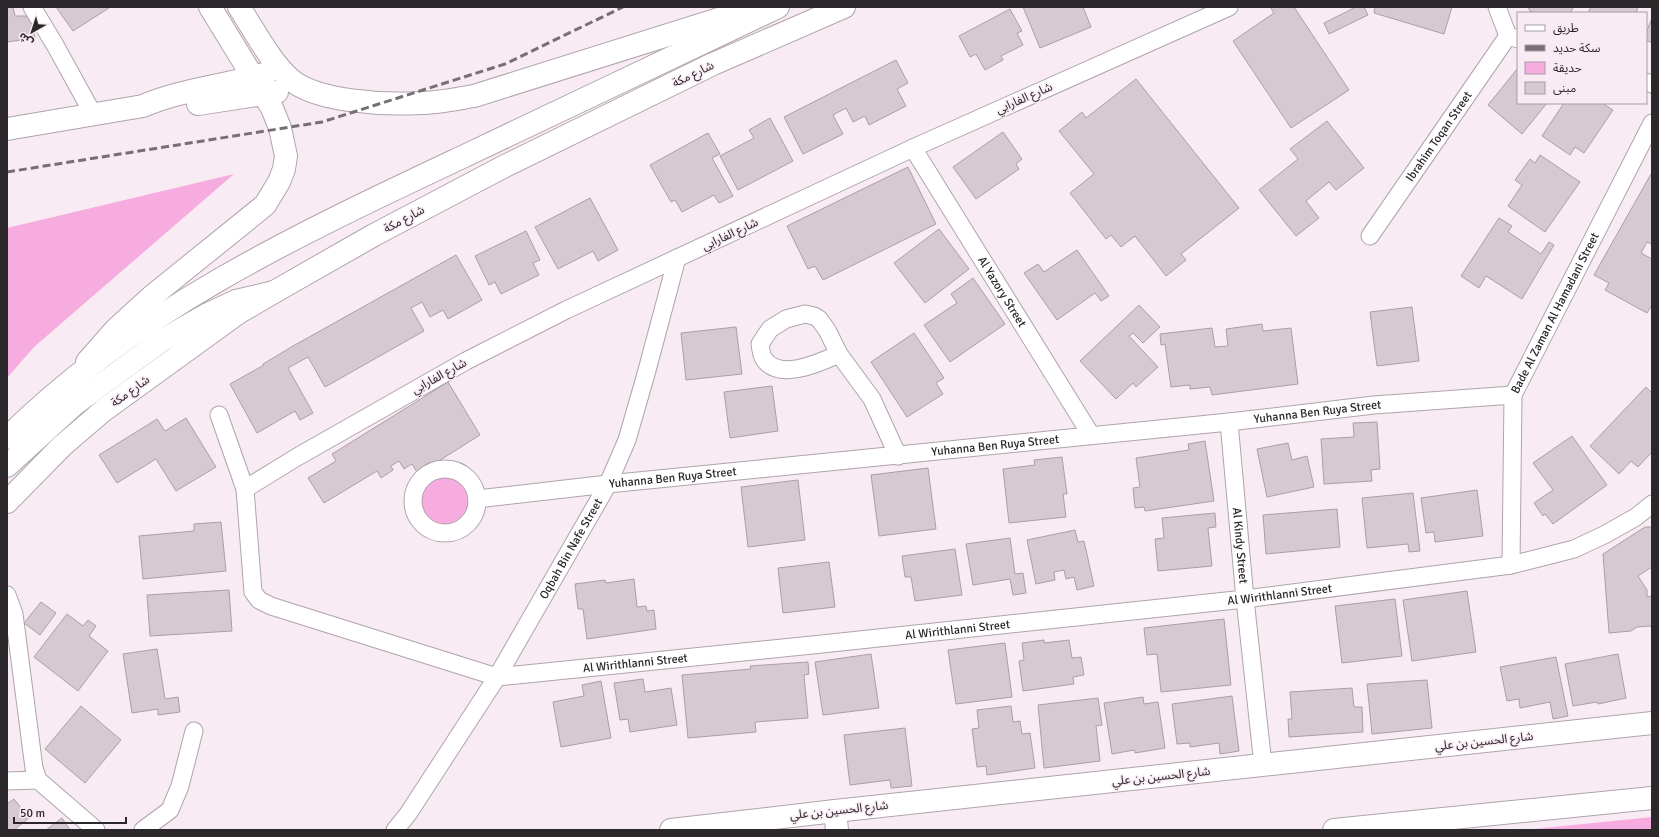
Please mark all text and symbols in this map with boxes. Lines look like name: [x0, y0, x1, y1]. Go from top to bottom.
north arrow: [12, 12, 52, 52]
legend: [1517, 12, 1647, 104]
text: طريق: [1553, 21, 1579, 36]
text: ش: [16, 30, 36, 49]
text: سكة حديد: [1553, 41, 1600, 56]
street label: شارع مكة: [670, 58, 717, 92]
text: حديقة: [1553, 61, 1582, 76]
street label: شارع الفارابي: [994, 79, 1056, 119]
text: مبنى: [1553, 81, 1576, 96]
street label: Ibrahim Toqan Street: [1403, 89, 1476, 185]
street label: شارع مكة: [381, 202, 428, 237]
street label: شارع الفارابي: [700, 215, 762, 256]
street label: Bade Al Zaman Al Hamadani Street: [1508, 230, 1603, 396]
street label: Al Yazory Street: [974, 254, 1029, 330]
street label: شارع الفارابي: [409, 355, 470, 399]
street label: شارع مكة: [108, 372, 153, 411]
street label: Yuhanna Ben Ruya Street: [1253, 398, 1382, 427]
street label: Yuhanna Ben Ruya Street: [931, 432, 1060, 460]
street label: Yuhanna Ben Ruya Street: [608, 464, 737, 492]
street label: Oqbah Bin Nafe Street: [536, 496, 606, 602]
street label: Al Kindy Street: [1229, 507, 1251, 584]
street label: Al Wirithlanni Street: [1227, 581, 1333, 609]
street label: Al Wirithlanni Street: [904, 617, 1011, 643]
street label: Al Wirithlanni Street: [582, 651, 688, 676]
street label: شارع الحسين بن علي: [1434, 729, 1534, 756]
street label: شارع الحسين بن علي: [1111, 764, 1211, 791]
street label: شارع الحسين بن علي: [789, 798, 889, 825]
scale bar: [14, 799, 126, 825]
text: 50 m: [20, 806, 45, 821]

